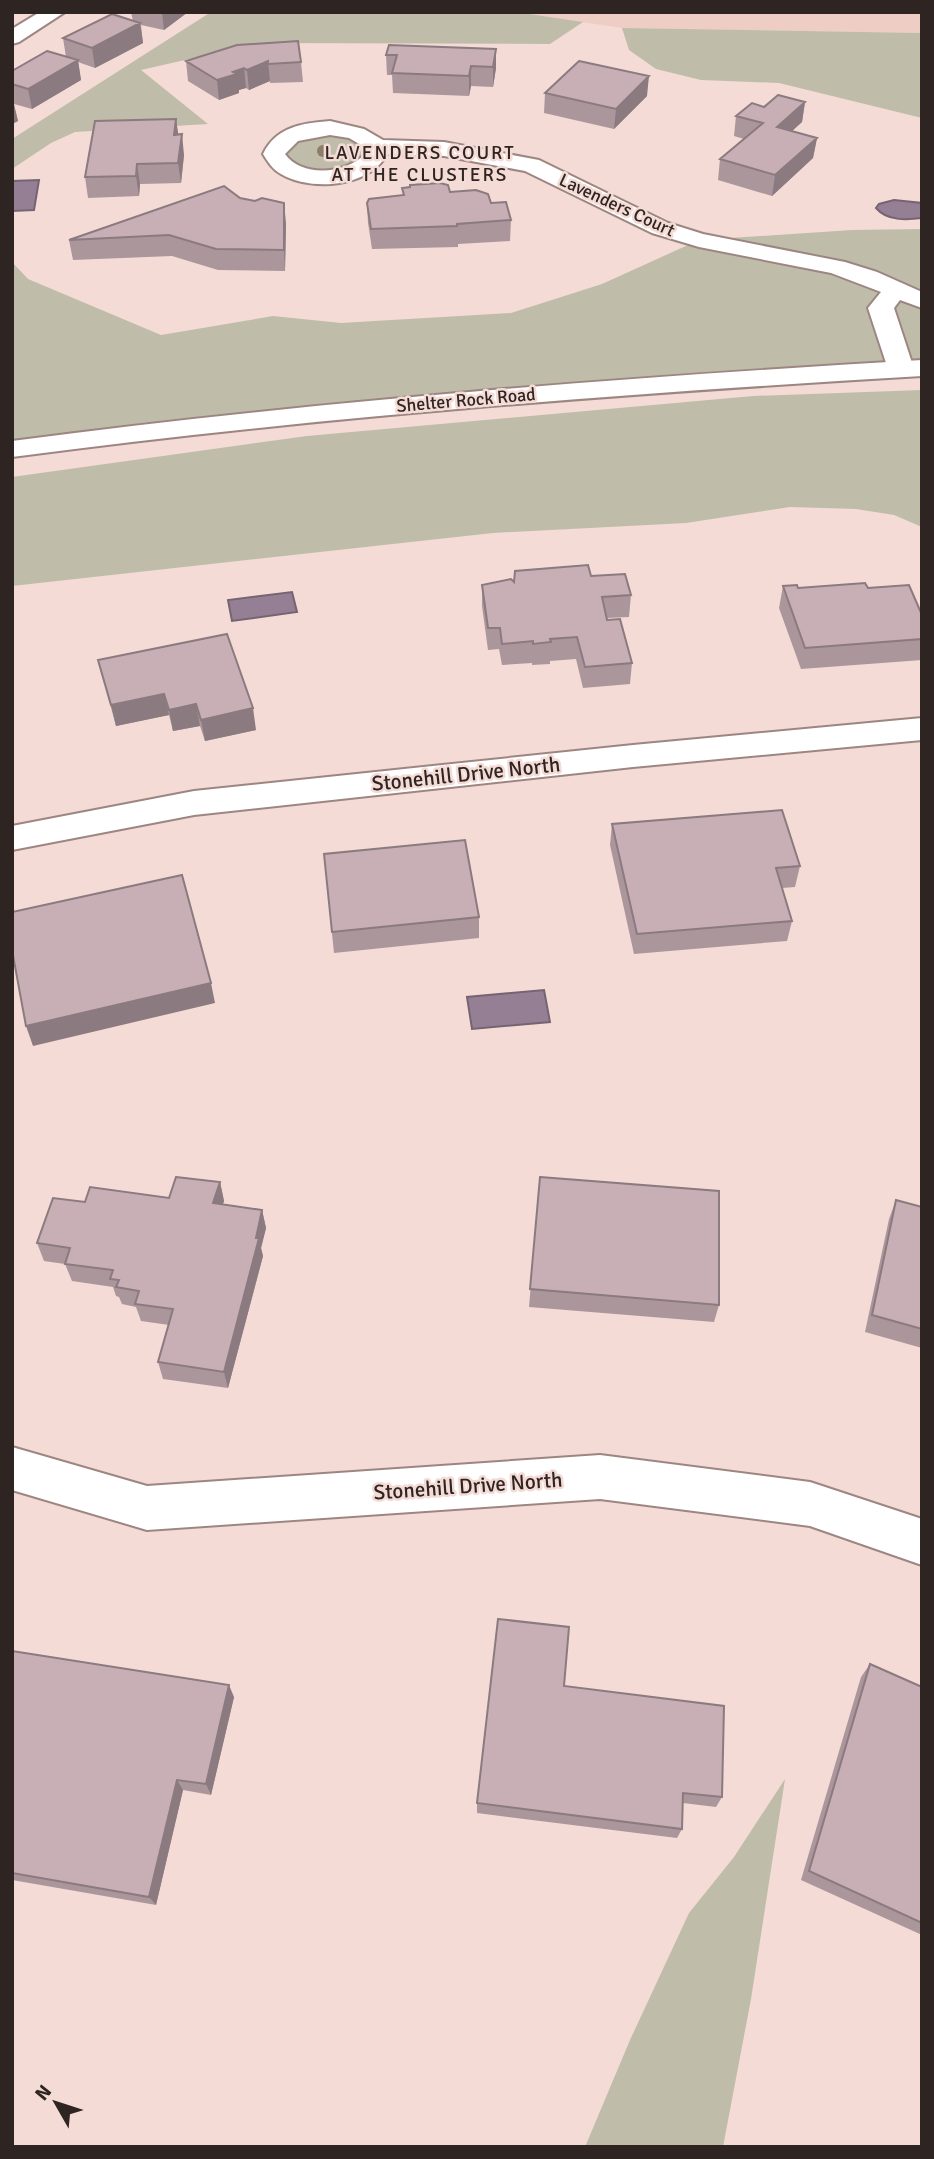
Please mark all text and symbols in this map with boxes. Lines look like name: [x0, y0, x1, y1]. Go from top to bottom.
district label: LAVENDERS COURT AT THE CLUSTERS: [324, 141, 516, 187]
street label: Lavenders Court: [556, 169, 678, 241]
street label: Shelter Rock Road: [396, 383, 536, 417]
street label: Stonehill Drive North: [371, 751, 561, 797]
street label: Stonehill Drive North: [373, 1466, 563, 1506]
north arrow: [21, 2068, 91, 2138]
text: N: [30, 2080, 57, 2106]

